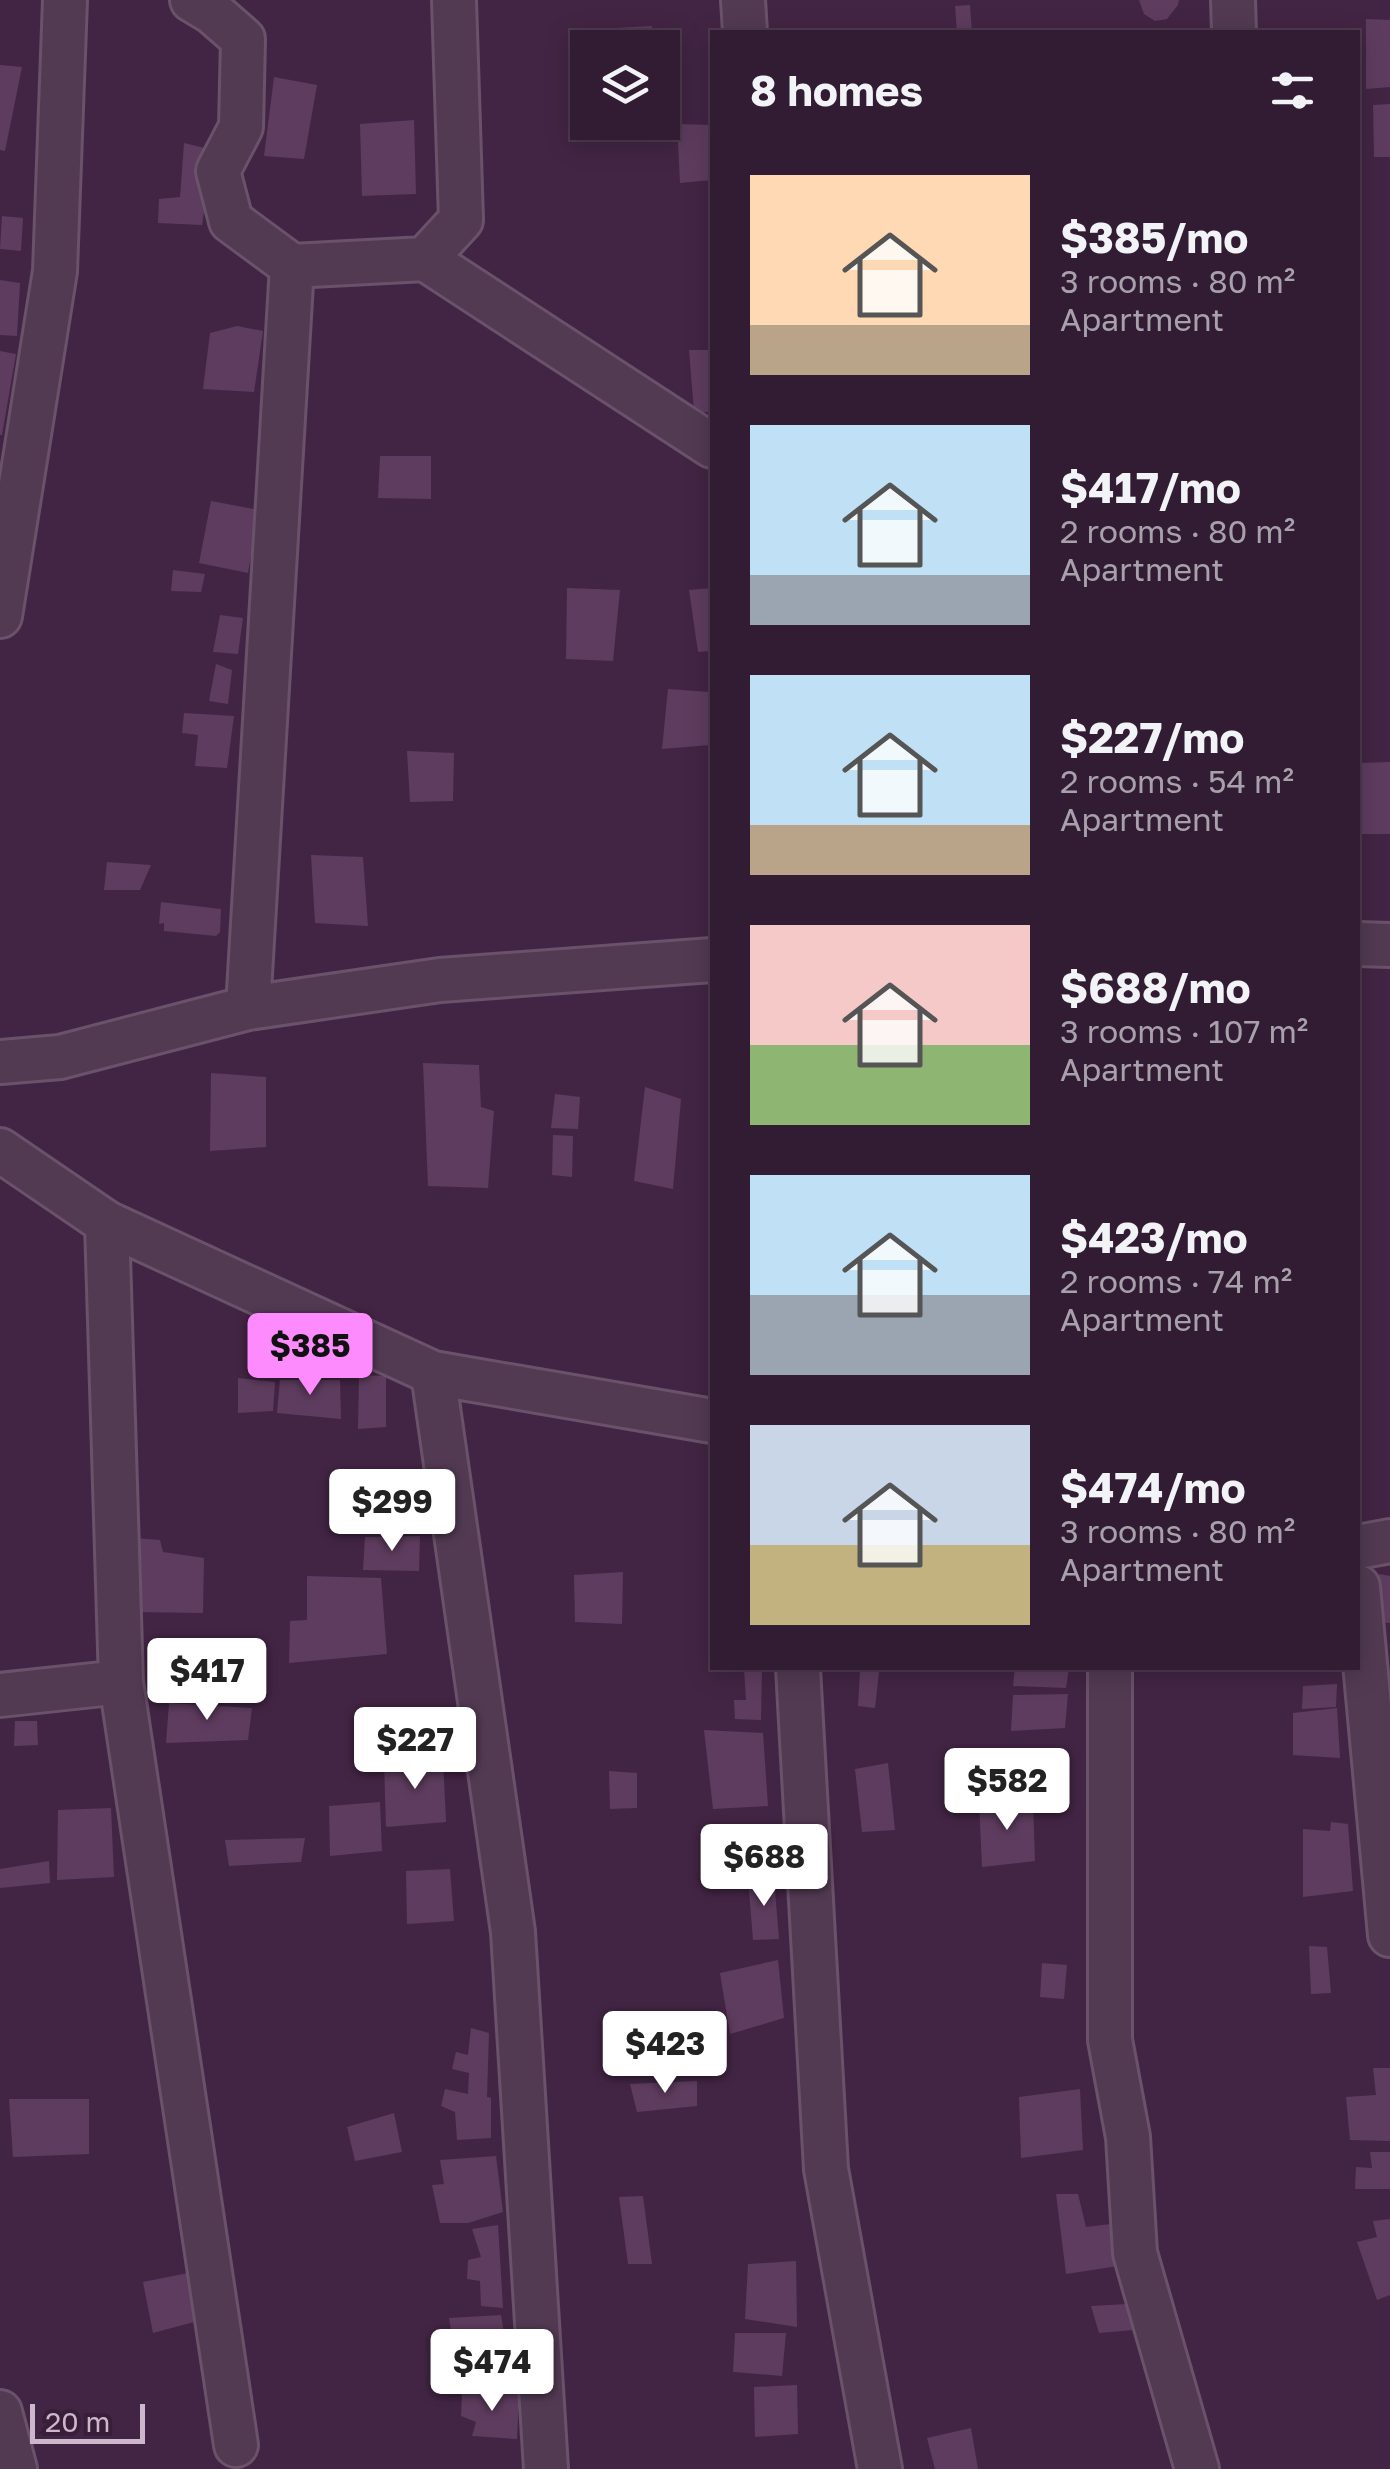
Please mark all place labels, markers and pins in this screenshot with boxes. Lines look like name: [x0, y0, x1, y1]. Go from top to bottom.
pin: $385: [251, 1313, 369, 1398]
pin: $299: [333, 1469, 451, 1554]
pin: $417: [148, 1638, 266, 1723]
pin: $227: [356, 1707, 474, 1792]
pin: $582: [948, 1748, 1066, 1833]
pin: $688: [705, 1824, 823, 1909]
pin: $423: [606, 2011, 724, 2096]
pin: $474: [433, 2329, 551, 2414]

